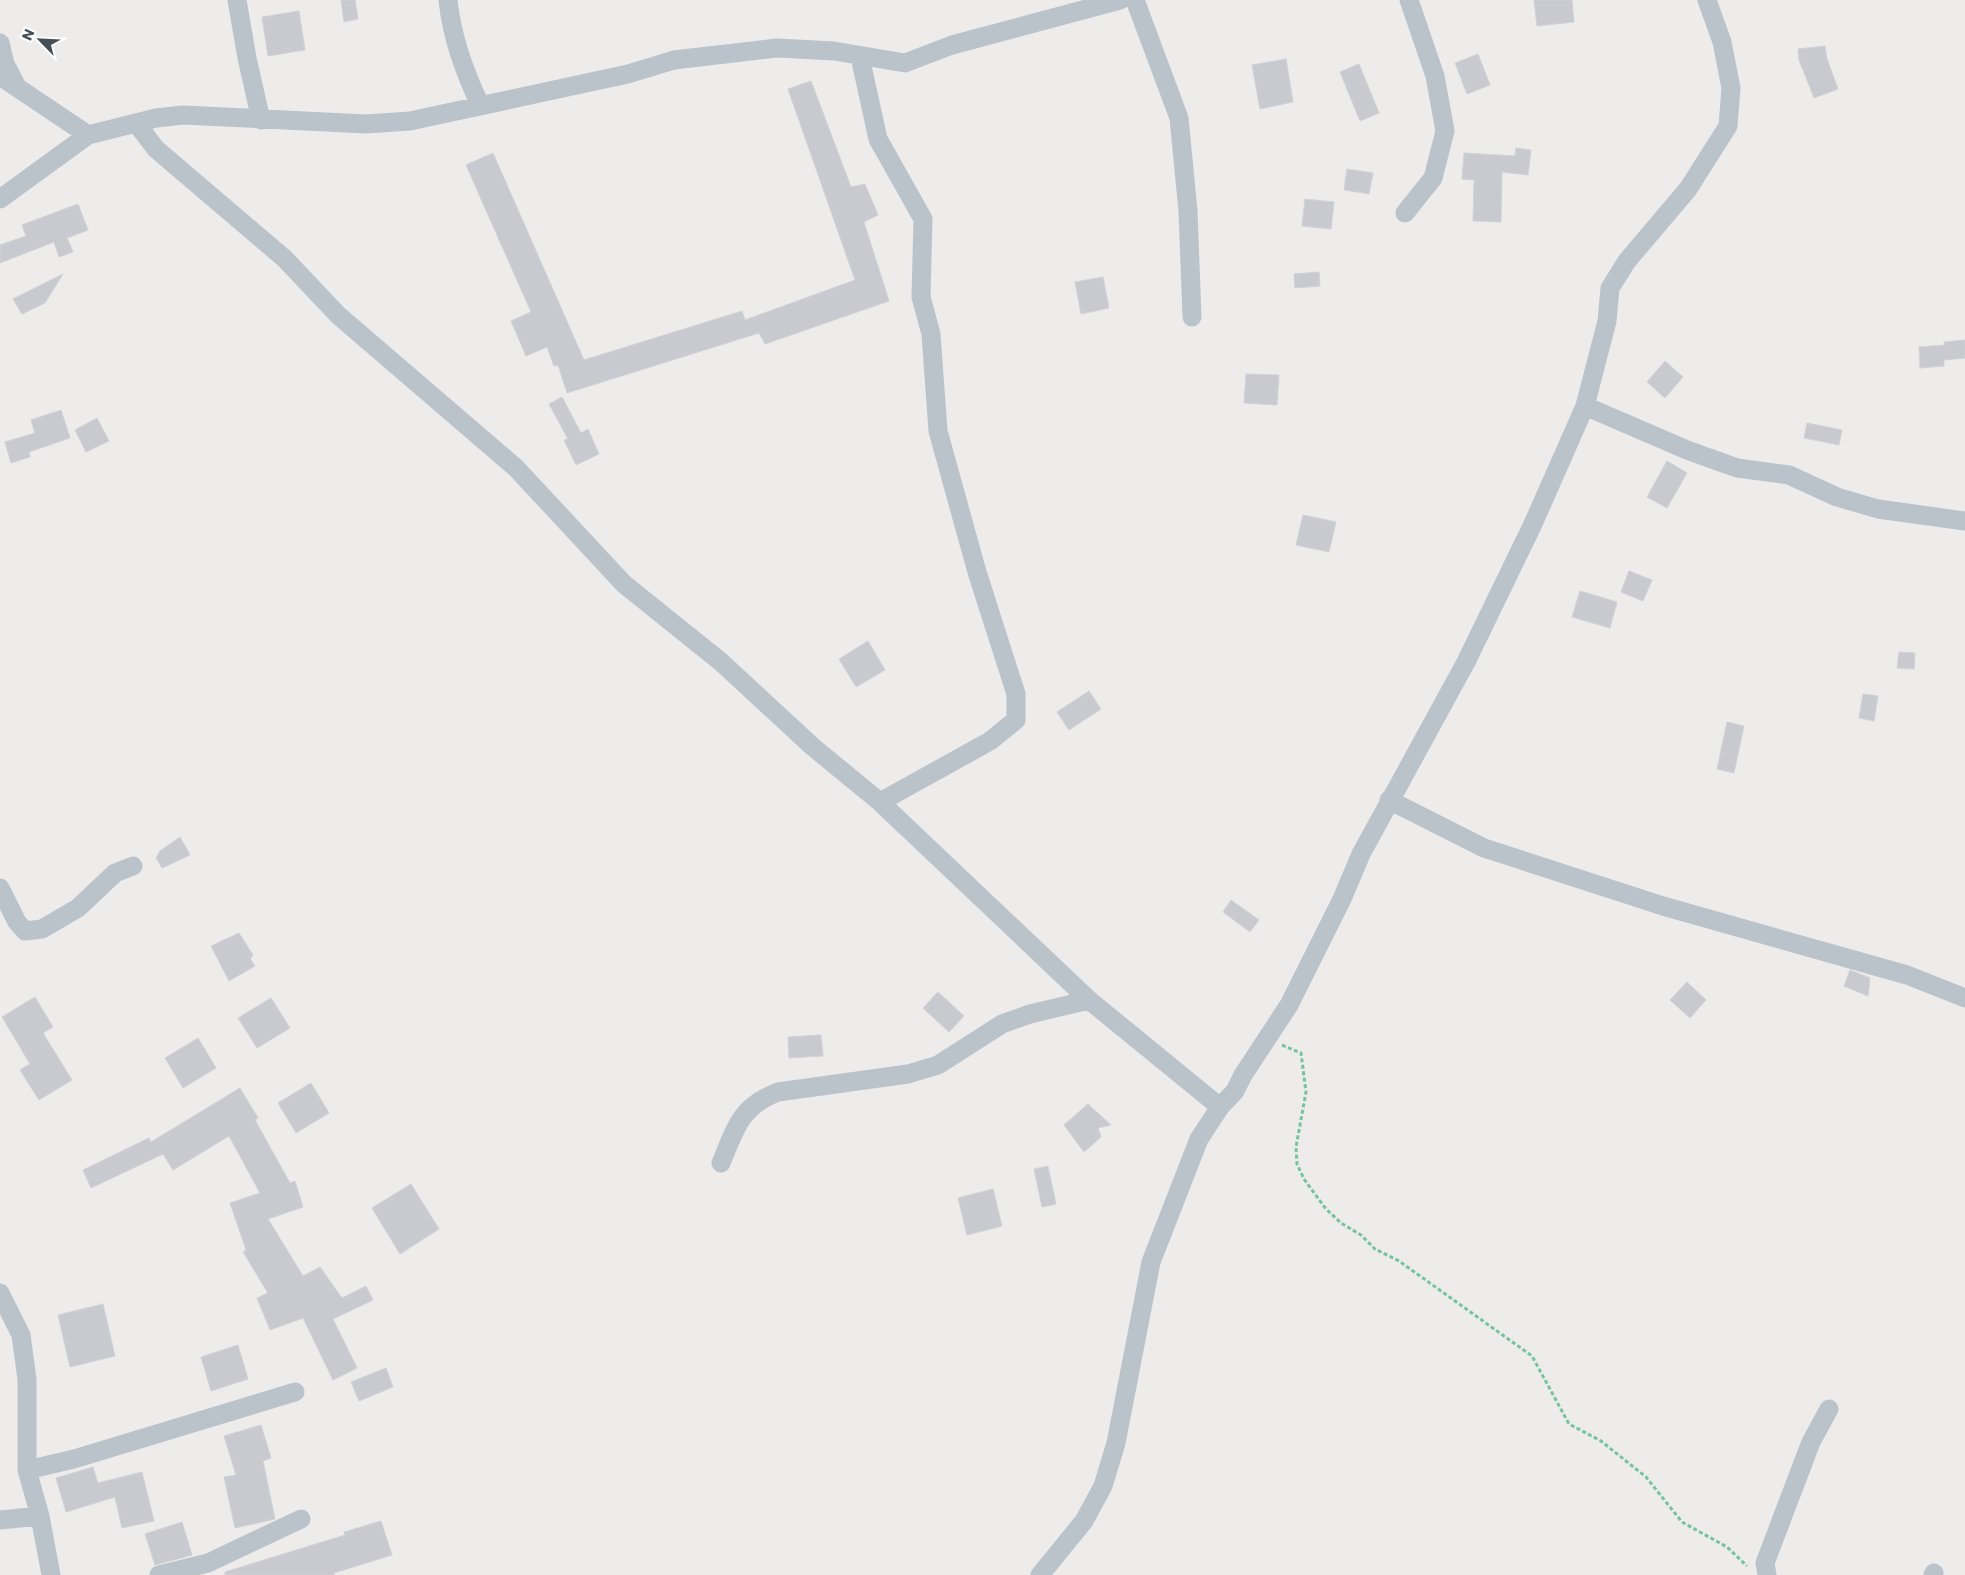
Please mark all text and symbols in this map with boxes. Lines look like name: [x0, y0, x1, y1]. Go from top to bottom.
north arrow: [15, 15, 65, 65]
text: N: [17, 26, 39, 44]

